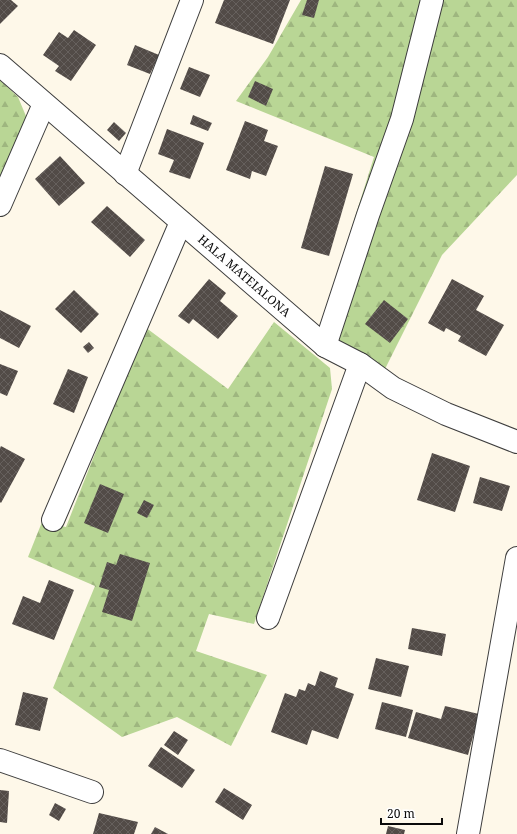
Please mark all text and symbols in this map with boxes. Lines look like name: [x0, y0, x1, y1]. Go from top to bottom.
street label: HALA MATEIALONA: [194, 231, 295, 321]
scale bar: [381, 800, 442, 826]
text: 20 m: [387, 805, 415, 822]

